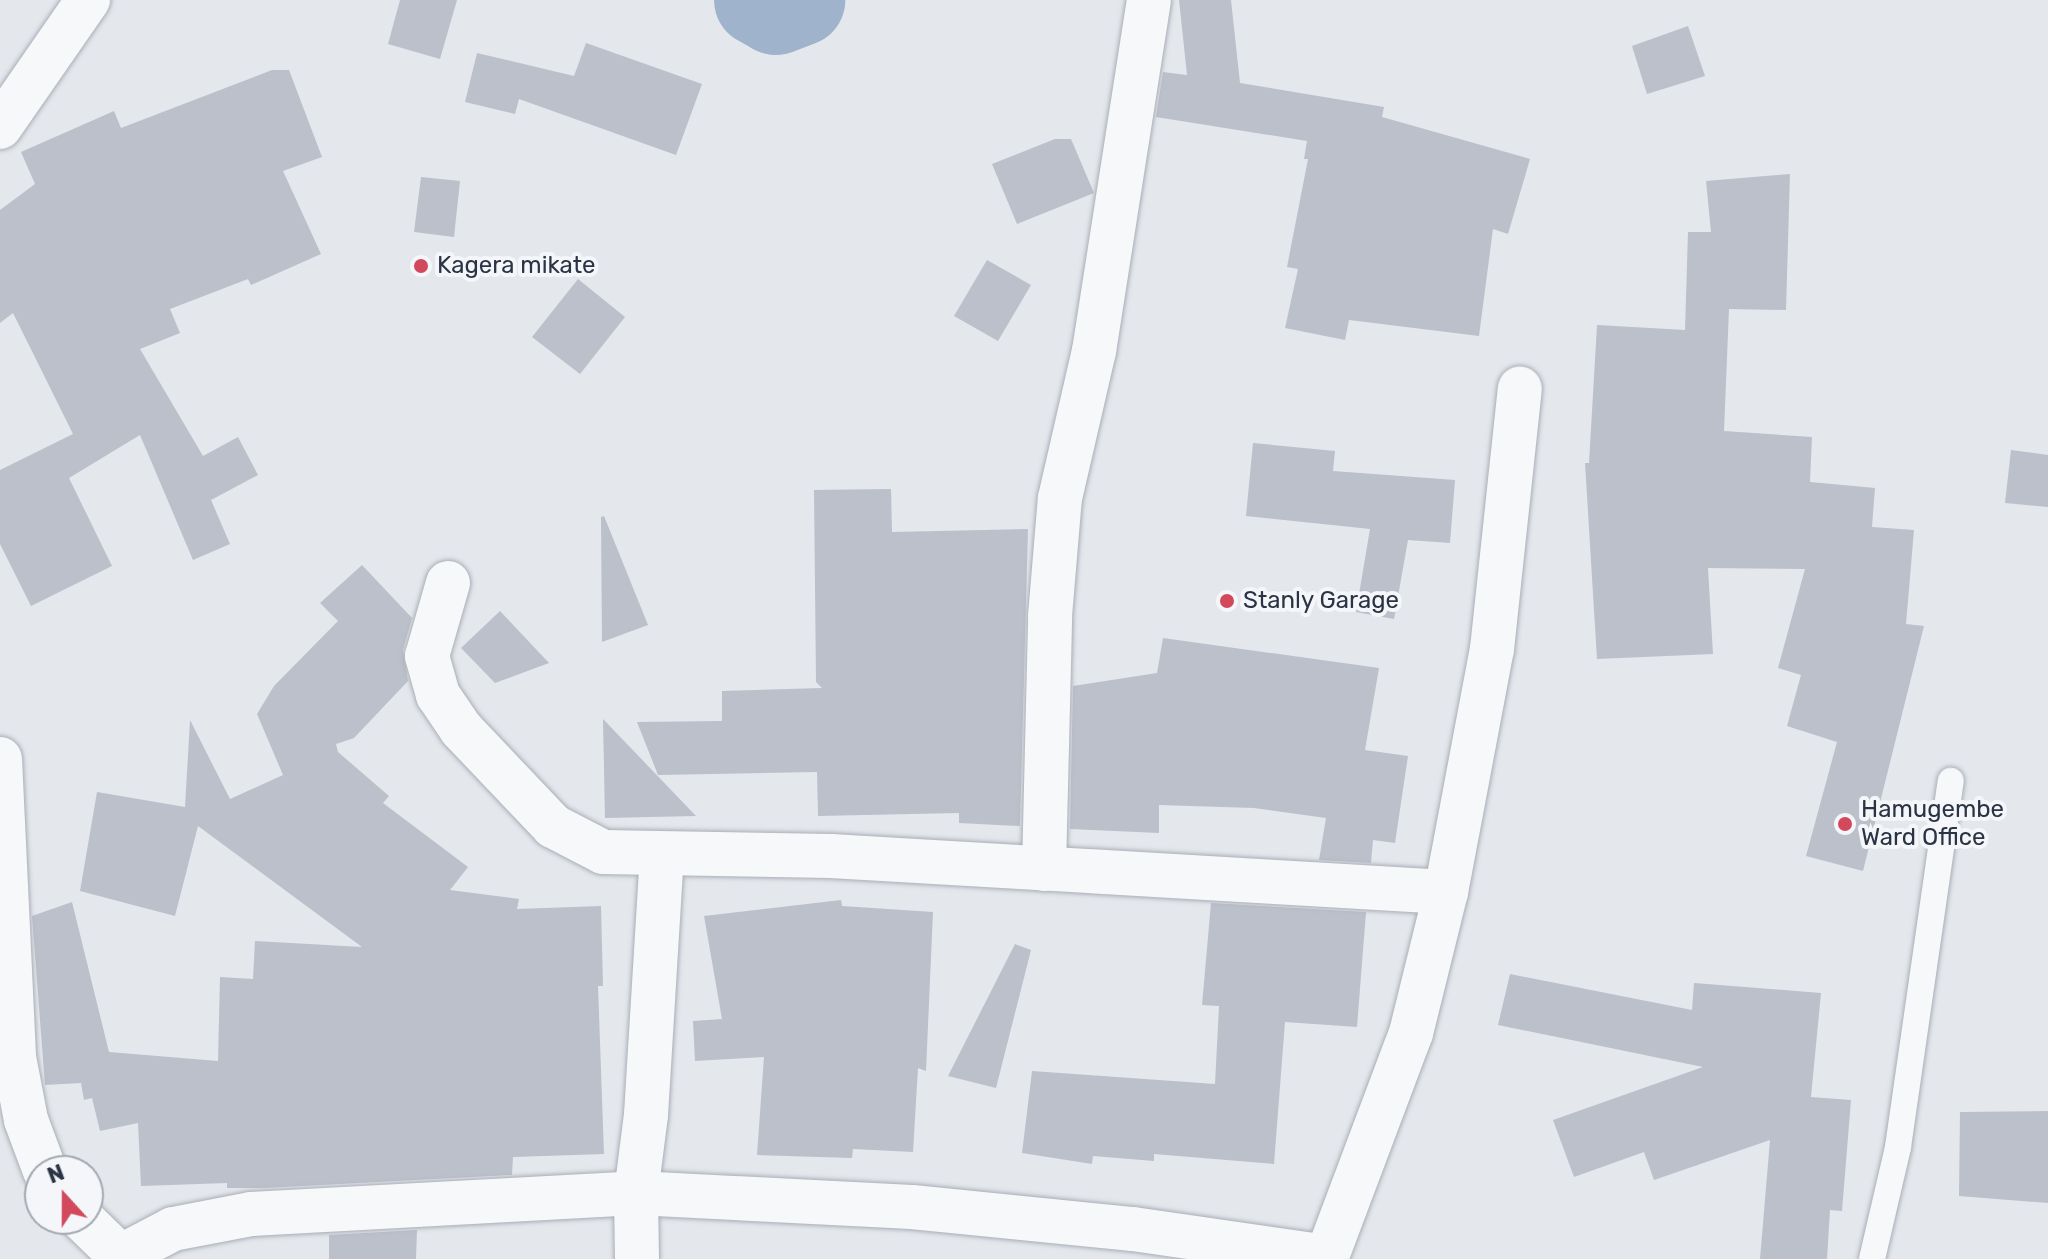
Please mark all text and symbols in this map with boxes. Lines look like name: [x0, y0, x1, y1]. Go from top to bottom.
place label: Kagera mikate: [437, 252, 596, 280]
marker: Kagera mikate: [412, 257, 430, 275]
place label: Stanly Garage: [1243, 587, 1400, 615]
marker: Stanly Garage: [1218, 592, 1236, 610]
place label: Hamugembe Ward Office: [1861, 796, 2004, 852]
marker: Hamugembe Ward Office: [1836, 815, 1854, 833]
north arrow: [24, 1155, 104, 1235]
text: N: [44, 1159, 68, 1189]

